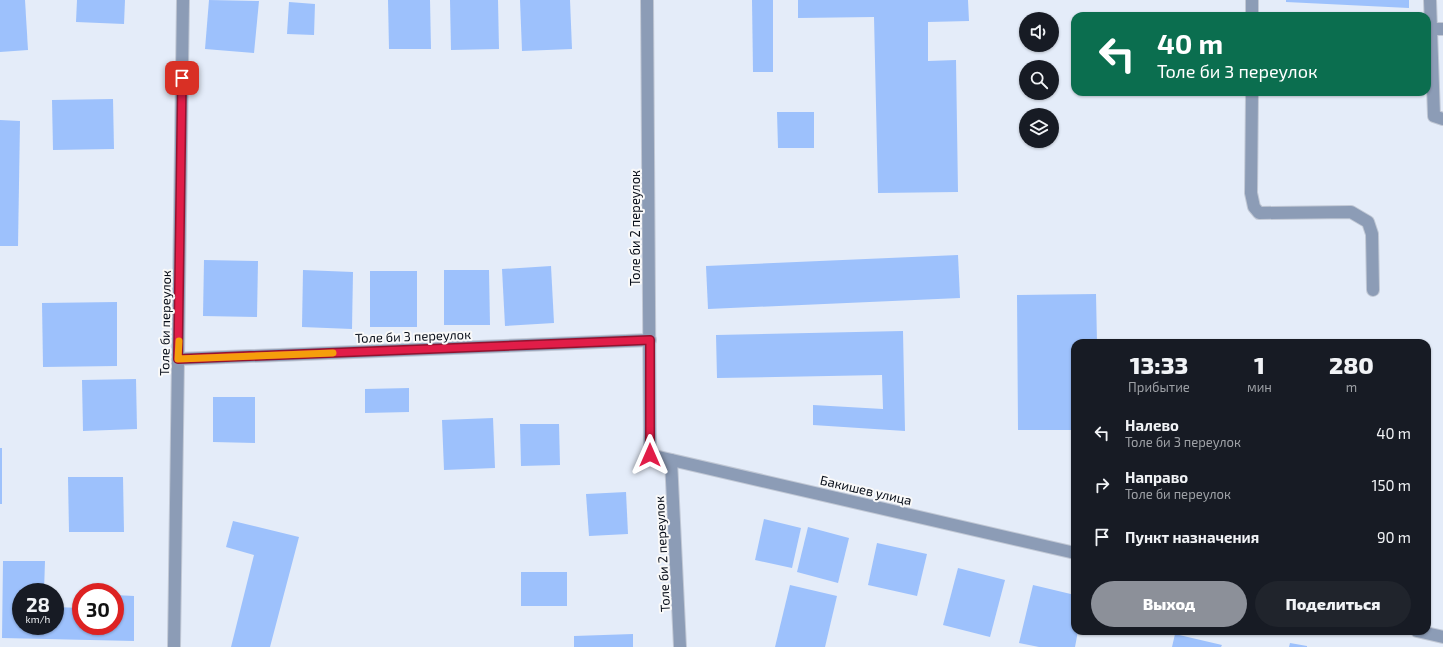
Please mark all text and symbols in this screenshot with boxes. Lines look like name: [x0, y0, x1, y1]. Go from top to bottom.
map controls: [1019, 12, 1059, 148]
button: sound: [1019, 12, 1059, 52]
text: 40 m: [1157, 26, 1223, 60]
icon: left: [1091, 28, 1143, 80]
button: search: [1019, 60, 1059, 100]
text: Толе би 3 переулок: [1157, 60, 1318, 82]
pin: [165, 61, 199, 95]
icon: arrive: [171, 67, 193, 89]
button: layers: [1019, 108, 1059, 148]
street label: Толе би 2 переулок: [627, 170, 643, 286]
street label: Толе би переулок: [156, 270, 174, 376]
street label: Толе би 3 переулок: [355, 326, 471, 346]
text: 13:33: [1130, 350, 1188, 379]
text: 1: [1254, 350, 1265, 379]
text: 280: [1329, 350, 1374, 379]
text: Прибытие: [1128, 379, 1190, 395]
text: мин: [1247, 379, 1272, 395]
text: m: [1346, 379, 1357, 395]
text: Налево: [1125, 416, 1179, 434]
icon: left: [1091, 422, 1113, 444]
text: 40 m: [1376, 424, 1411, 442]
position arrow: [629, 434, 671, 476]
text: Толе би 3 переулок: [1125, 434, 1241, 450]
text: Направо: [1125, 468, 1188, 486]
street label: Бакишев улица: [819, 472, 913, 508]
icon: right: [1091, 474, 1113, 496]
text: 150 m: [1371, 476, 1411, 494]
text: Толе би переулок: [1125, 486, 1231, 502]
street label: Толе би 2 переулок: [651, 496, 673, 612]
icon: arrive: [1091, 526, 1113, 548]
text: Пункт назначения: [1125, 528, 1259, 546]
text: 90 m: [1377, 528, 1411, 546]
button: Выход: [1091, 581, 1247, 627]
button: Поделиться: [1255, 581, 1411, 627]
speed limit sign: 30: [72, 583, 124, 635]
text: 28: [26, 592, 50, 616]
text: km/h: [26, 613, 50, 625]

